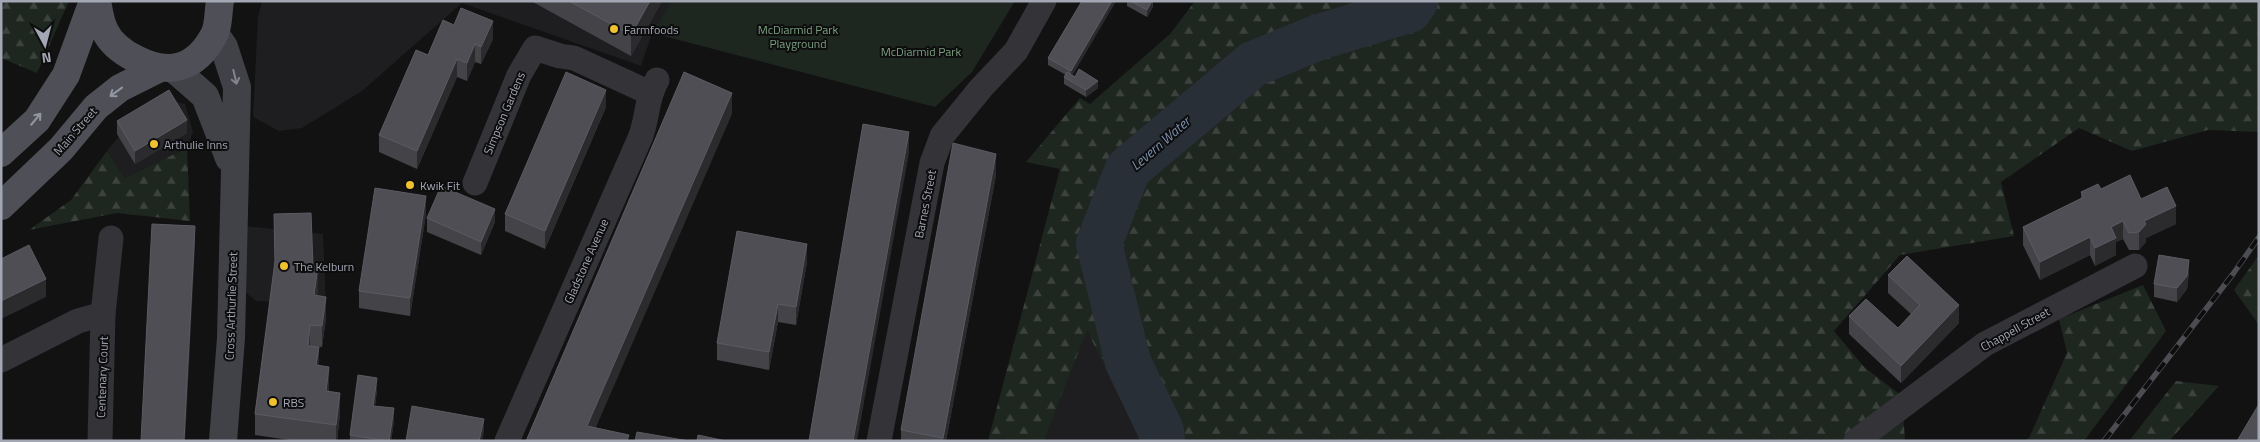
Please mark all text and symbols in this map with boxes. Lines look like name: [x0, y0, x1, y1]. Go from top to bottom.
north arrow: [20, 20, 70, 70]
place label: Farmfoods: [624, 20, 679, 39]
park label: McDiarmid Park Playground: [758, 20, 838, 53]
marker: Farmfoods: [608, 23, 620, 35]
park label: McDiarmid Park: [881, 42, 961, 61]
text: N: [41, 47, 53, 69]
street label: Simpson Gardens: [478, 68, 530, 157]
one-way arrow: [231, 69, 240, 85]
one-way arrow: [109, 87, 123, 97]
street label: Main Street: [49, 102, 102, 159]
water label: Levern Water: [1126, 110, 1196, 175]
one-way arrow: [31, 113, 42, 126]
place label: Arthulie Inns: [164, 135, 228, 154]
marker: Arthulie Inns: [148, 138, 160, 150]
street label: Barnes Street: [909, 167, 941, 240]
place label: Kwik Fit: [420, 176, 461, 195]
marker: Kwik Fit: [404, 179, 416, 191]
street label: Gladstone Avenue: [559, 215, 613, 307]
street label: Cross Arthurlie Street: [220, 251, 242, 360]
place label: The Kelburn: [294, 257, 354, 276]
marker: The Kelburn: [278, 260, 290, 272]
street label: Chappell Street: [1977, 302, 2054, 356]
street label: Centenary Court: [91, 335, 113, 418]
place label: RBS: [283, 393, 304, 412]
marker: RBS: [267, 396, 279, 408]

